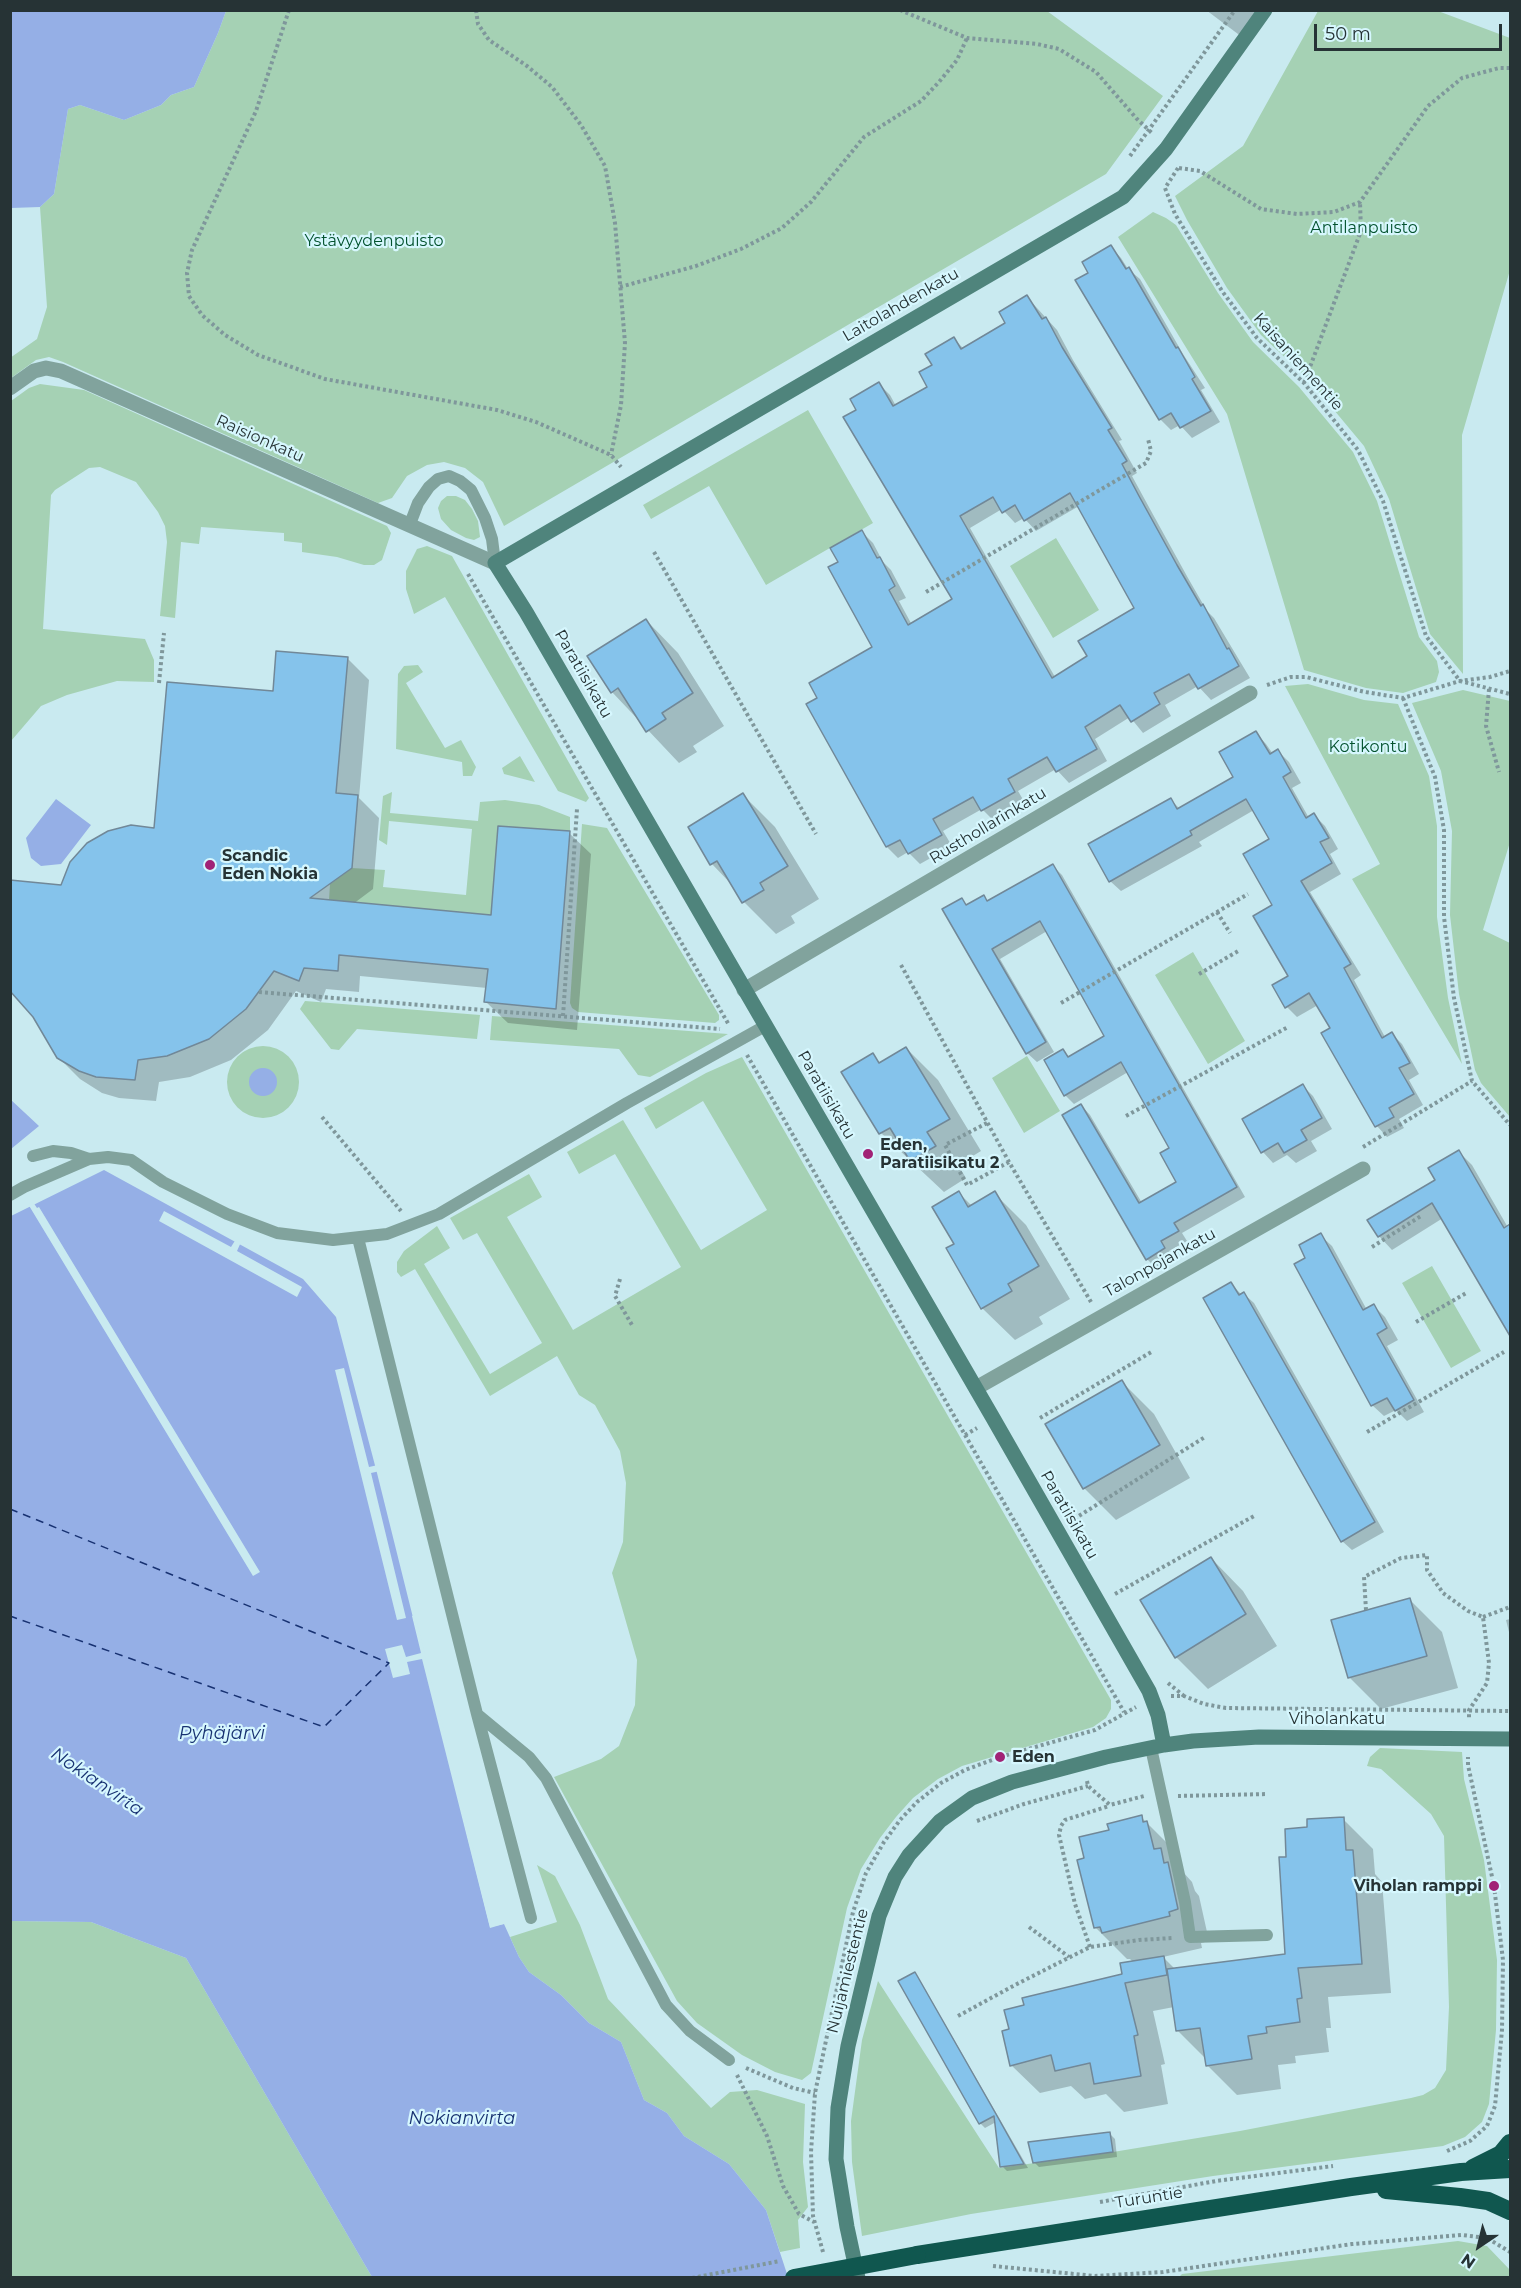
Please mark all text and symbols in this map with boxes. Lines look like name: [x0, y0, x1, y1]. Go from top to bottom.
scale bar: [1317, 12, 1504, 50]
text: 50 m: [1325, 23, 1371, 45]
park label: Antilanpuisto: [1310, 218, 1418, 238]
park label: Ystävyydenpuisto: [304, 231, 444, 251]
street label: Laitolahdenkatu: [839, 264, 963, 346]
street label: Kaisaniementie: [1249, 309, 1347, 415]
street label: Raisionkatu: [213, 411, 307, 467]
street label: Paratiisikatu: [550, 626, 616, 722]
park label: Kotikontu: [1328, 737, 1408, 757]
street label: Rusthollarinkatu: [926, 784, 1050, 868]
place label: Scandic Eden Nokia: [222, 846, 318, 884]
marker: Scandic Eden Nokia: [203, 858, 217, 872]
street label: Paratiisikatu: [793, 1047, 859, 1143]
place label: Eden, Paratiisikatu 2: [880, 1135, 1000, 1173]
marker: Eden, Paratiisikatu 2: [861, 1147, 875, 1161]
street label: Talonpojankatu: [1101, 1224, 1219, 1302]
street label: Paratiisikatu: [1036, 1467, 1102, 1563]
street label: Viholankatu: [1289, 1709, 1385, 1729]
water label: Pyhäjärvi: [179, 1723, 265, 1745]
water label: Nokianvirta: [47, 1743, 147, 1821]
place label: Eden: [1012, 1747, 1055, 1767]
marker: Eden: [993, 1750, 1007, 1764]
place label: Viholan ramppi: [1354, 1876, 1482, 1896]
marker: Viholan ramppi: [1487, 1879, 1501, 1893]
street label: Nuijamiestentie: [823, 1907, 873, 2035]
water label: Nokianvirta: [409, 2108, 515, 2130]
street label: Turuntie: [1114, 2183, 1184, 2213]
north arrow: [1449, 2216, 1509, 2276]
text: N: [1458, 2250, 1479, 2273]

